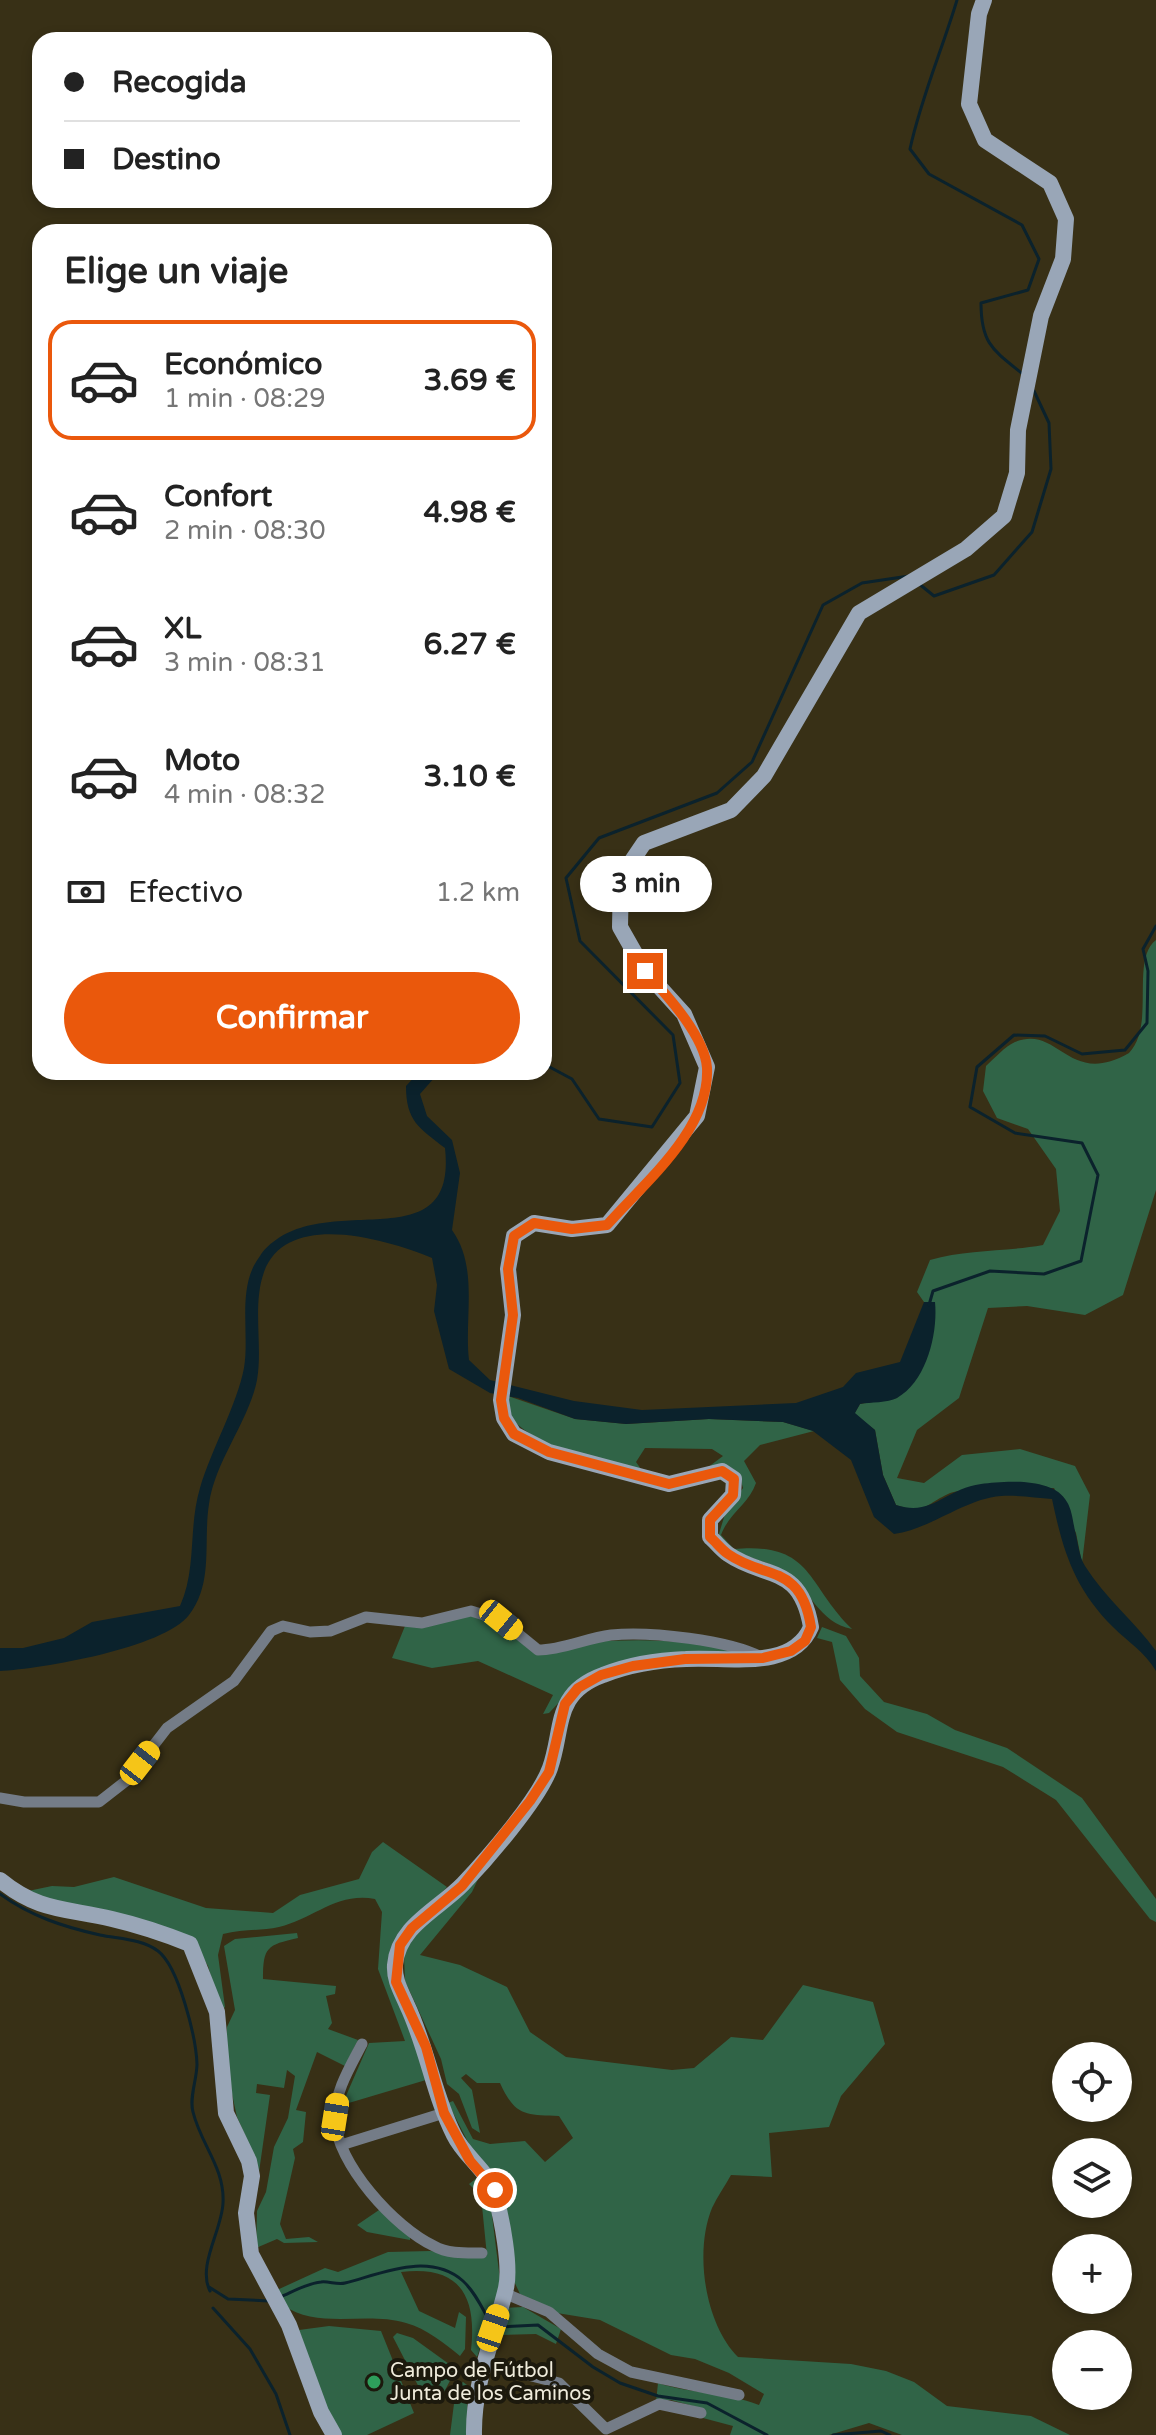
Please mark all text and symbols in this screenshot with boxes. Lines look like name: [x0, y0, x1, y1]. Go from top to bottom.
text: Recogida: [112, 64, 247, 101]
text: Destino: [112, 141, 221, 178]
text: Elige un viaje: [64, 250, 288, 293]
icon: car: [68, 344, 140, 416]
text: Económico: [164, 346, 322, 383]
text: 3.69 €: [423, 362, 516, 399]
text: 1 min · 08:29: [164, 383, 326, 414]
icon: car: [68, 476, 140, 548]
text: Confort: [164, 478, 272, 515]
text: 4.98 €: [423, 494, 516, 531]
text: 2 min · 08:30: [164, 515, 326, 546]
icon: car: [68, 608, 140, 680]
text: XL: [164, 610, 201, 647]
text: 6.27 €: [423, 626, 516, 663]
text: 3 min · 08:31: [164, 647, 326, 678]
icon: car: [68, 740, 140, 812]
text: Moto: [164, 742, 240, 779]
text: 3.10 €: [423, 758, 516, 795]
text: 4 min · 08:32: [164, 779, 326, 810]
callout: 3 min: [579, 855, 711, 911]
text: 3 min: [611, 868, 681, 899]
icon: cash: [64, 870, 108, 914]
text: Efectivo: [128, 874, 243, 911]
text: 1.2 km: [436, 877, 520, 908]
route end: [627, 953, 663, 989]
button: Confirmar: [64, 972, 520, 1064]
car: [475, 1596, 527, 1644]
car: [116, 1737, 164, 1789]
map controls: [1052, 2042, 1132, 2410]
button: locate: [1052, 2042, 1132, 2122]
car: [319, 2091, 351, 2143]
button: layers: [1052, 2138, 1132, 2218]
route start: [477, 2172, 513, 2208]
button: +: [1052, 2234, 1132, 2314]
car: [474, 2301, 512, 2355]
button: −: [1052, 2330, 1132, 2410]
place label: Campo de Fútbol Junta de los Caminos: [390, 2359, 591, 2406]
marker: Campo de Fútbol Junta de los Caminos: [365, 2373, 383, 2391]

